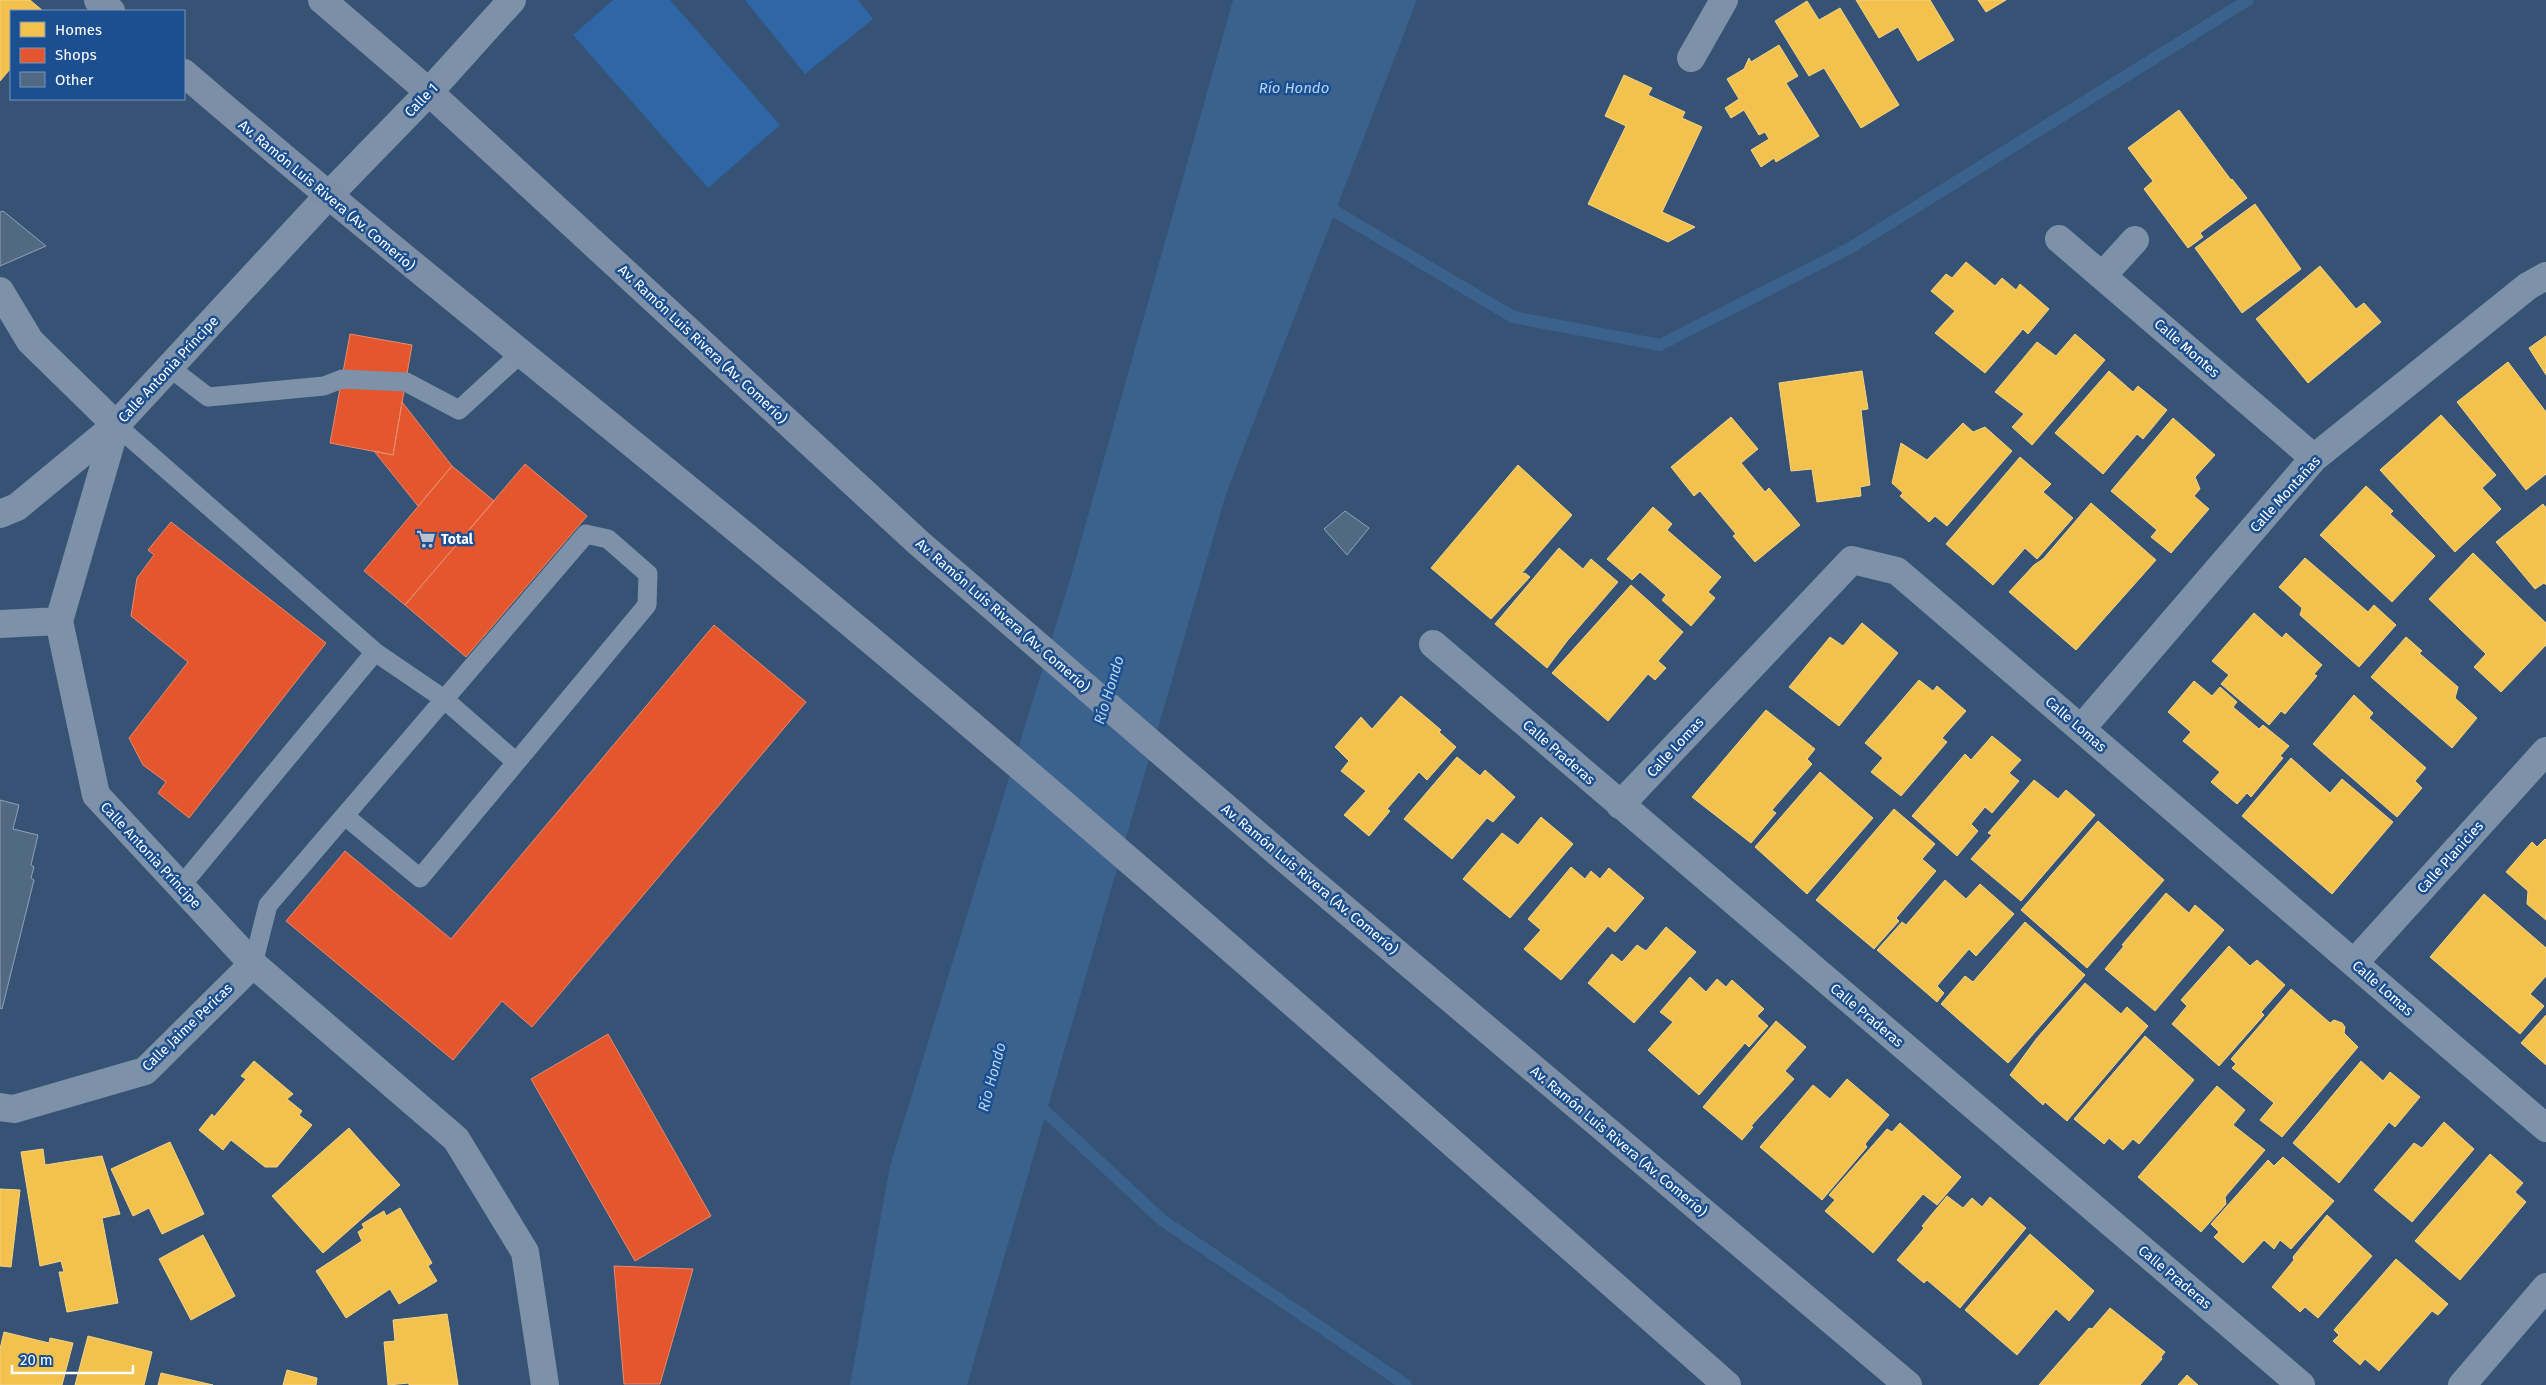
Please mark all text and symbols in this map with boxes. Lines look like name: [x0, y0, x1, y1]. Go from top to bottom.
legend: [10, 10, 185, 100]
text: Homes: [55, 21, 102, 39]
text: Shops: [55, 46, 97, 64]
text: Other: [55, 71, 94, 89]
water label: Río Hondo: [1259, 79, 1329, 97]
street label: Calle 1: [401, 80, 442, 121]
street label: Av. Ramón Luis Rivera (Av. Comerío): [235, 117, 418, 274]
street label: Av. Ramón Luis Rivera (Av. Comerío): [615, 261, 791, 427]
street label: Calle Antonia Príncipe: [115, 313, 222, 426]
street label: Calle Montes: [2151, 315, 2223, 382]
street label: Calle Montañas: [2247, 452, 2324, 536]
supermarket icon: Total: [415, 528, 437, 550]
place label: Total: [441, 531, 474, 548]
street label: Av. Ramón Luis Rivera (Av. Comerío): [912, 535, 1093, 696]
water label: Río Hondo: [1090, 654, 1128, 726]
street label: Calle Lomas: [2042, 693, 2110, 756]
street label: Calle Lomas: [1643, 714, 1708, 781]
street label: Calle Praderas: [1519, 716, 1599, 789]
street label: Calle Antonia Príncipe: [97, 799, 204, 912]
street label: Av. Ramón Luis Rivera (Av. Comerío): [1218, 801, 1401, 958]
street label: Calle Planicies: [2414, 817, 2488, 897]
street label: Calle Lomas: [2349, 957, 2417, 1020]
street label: Calle Jaime Pericas: [139, 980, 236, 1075]
street label: Calle Praderas: [1827, 980, 1907, 1051]
water label: Río Hondo: [974, 1041, 1010, 1113]
street label: Av. Ramón Luis Rivera (Av. Comerío): [1527, 1063, 1710, 1220]
street label: Calle Praderas: [2135, 1242, 2215, 1313]
scale bar: [12, 1342, 134, 1374]
text: 20 m: [20, 1351, 53, 1369]

